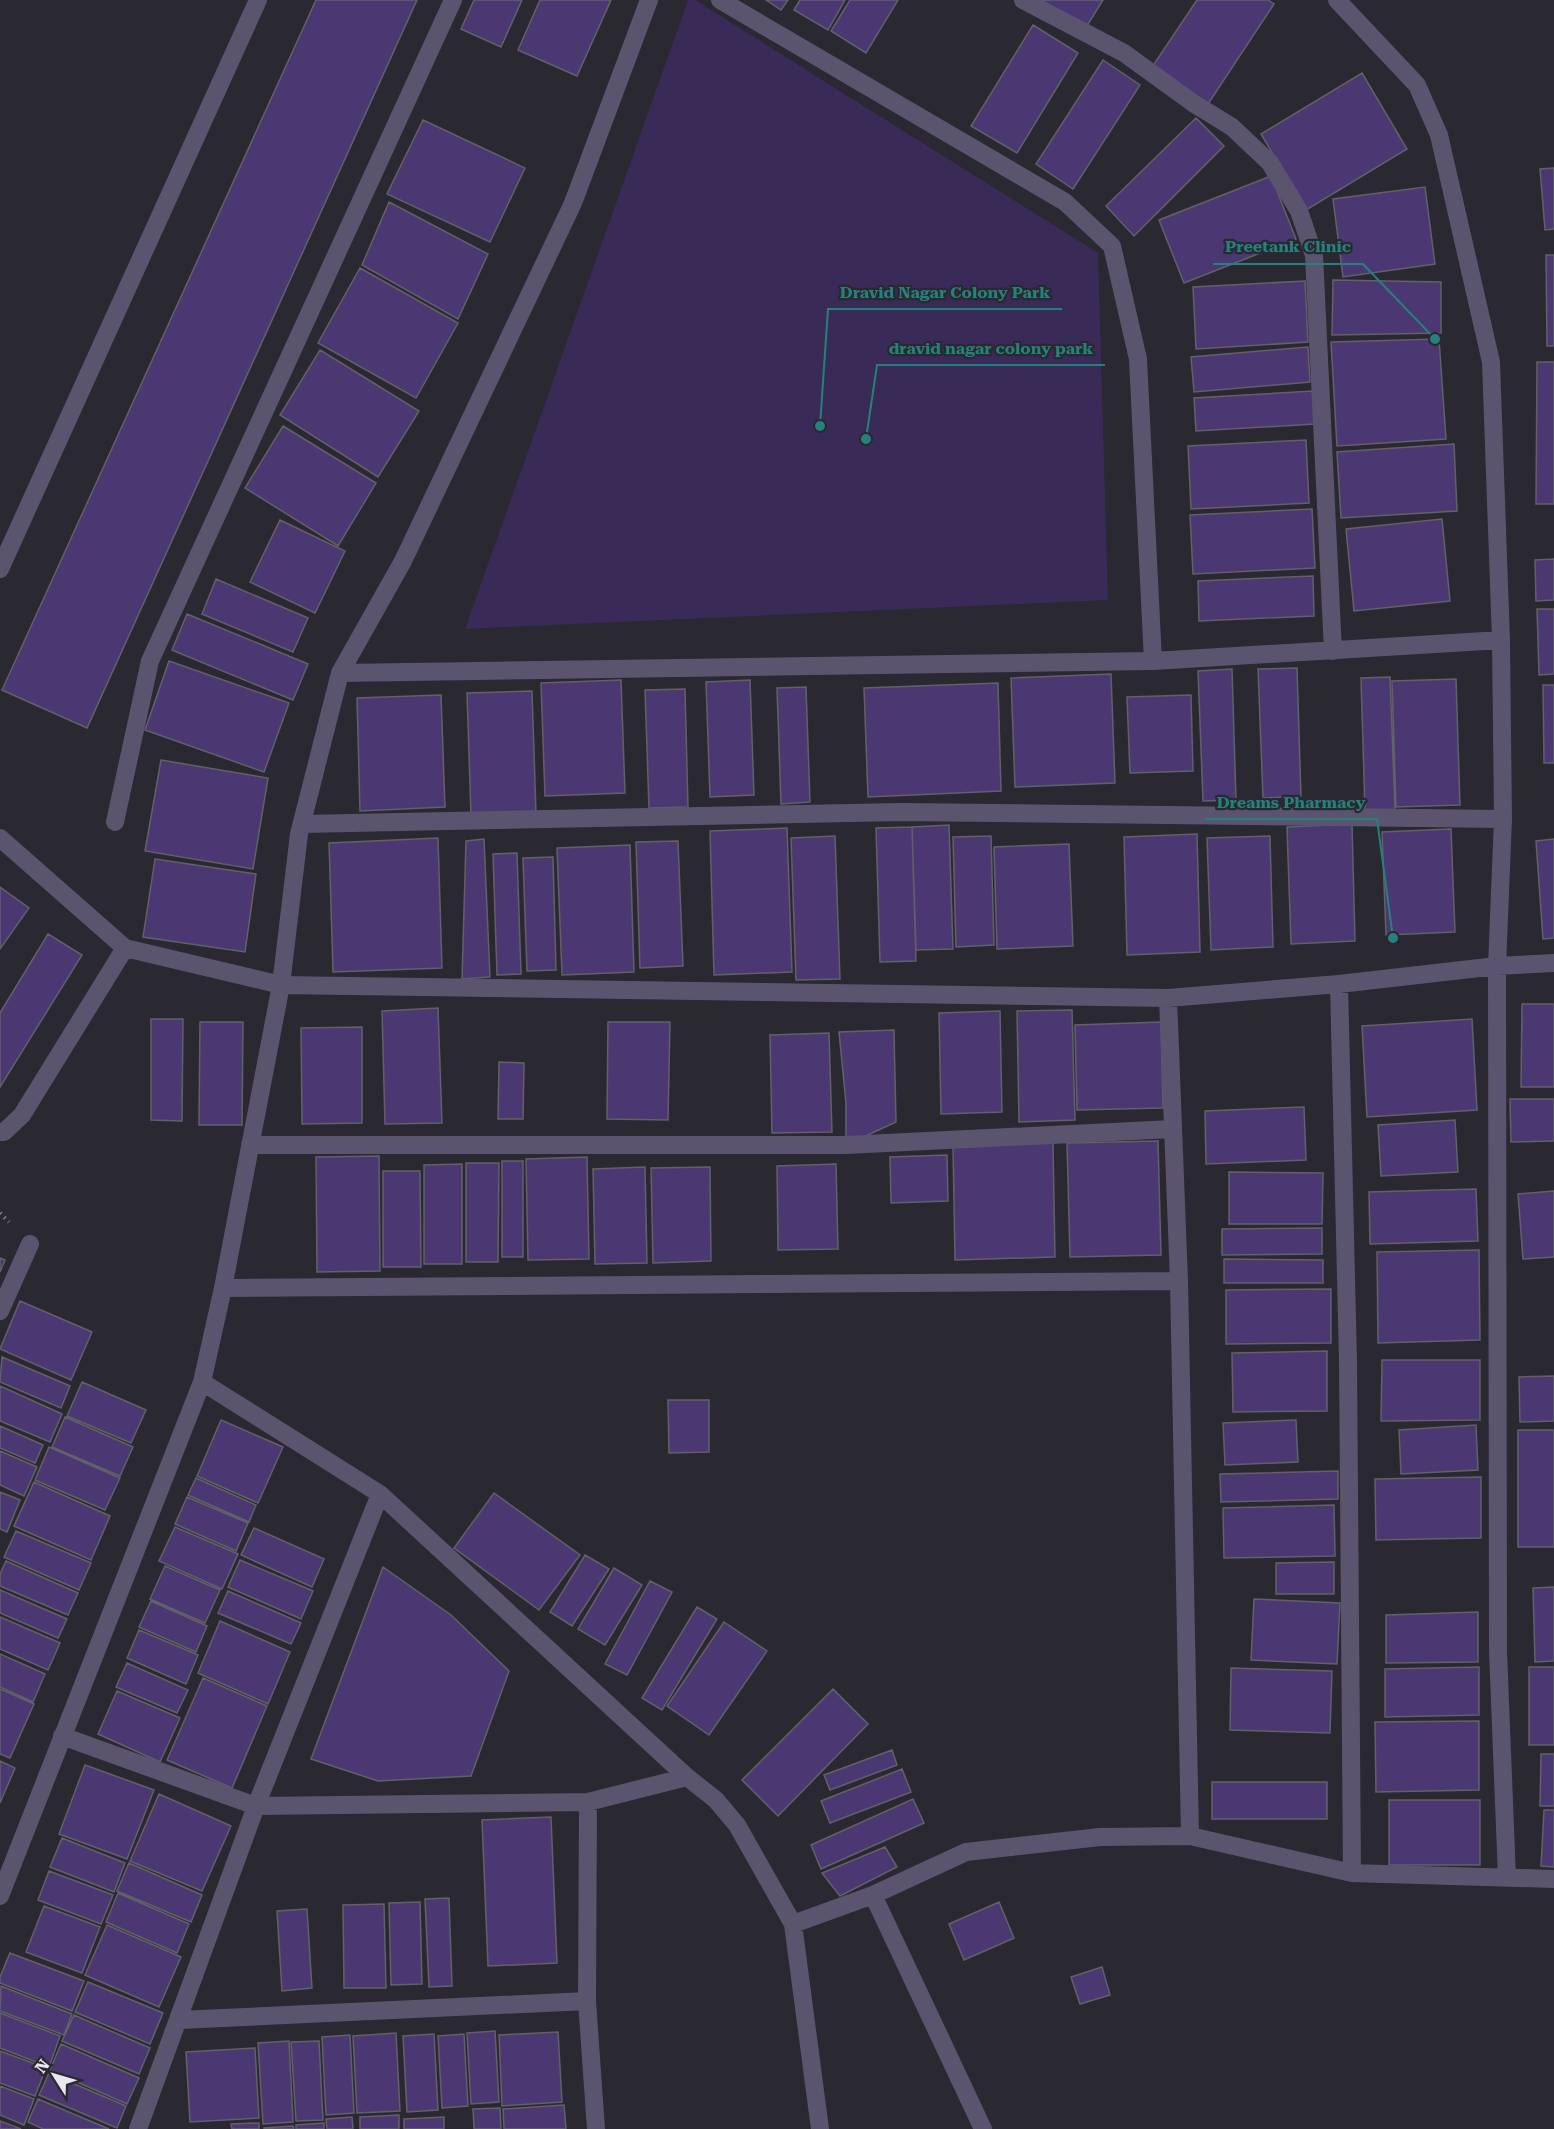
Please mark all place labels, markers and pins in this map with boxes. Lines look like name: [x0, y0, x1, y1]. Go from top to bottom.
callout: Preetank Clinic: [1213, 230, 1363, 264]
callout: Dravid Nagar Colony Park: [828, 275, 1062, 309]
callout: dravid nagar colony park: [877, 331, 1105, 365]
callout: Dreams Pharmacy: [1205, 785, 1377, 819]

